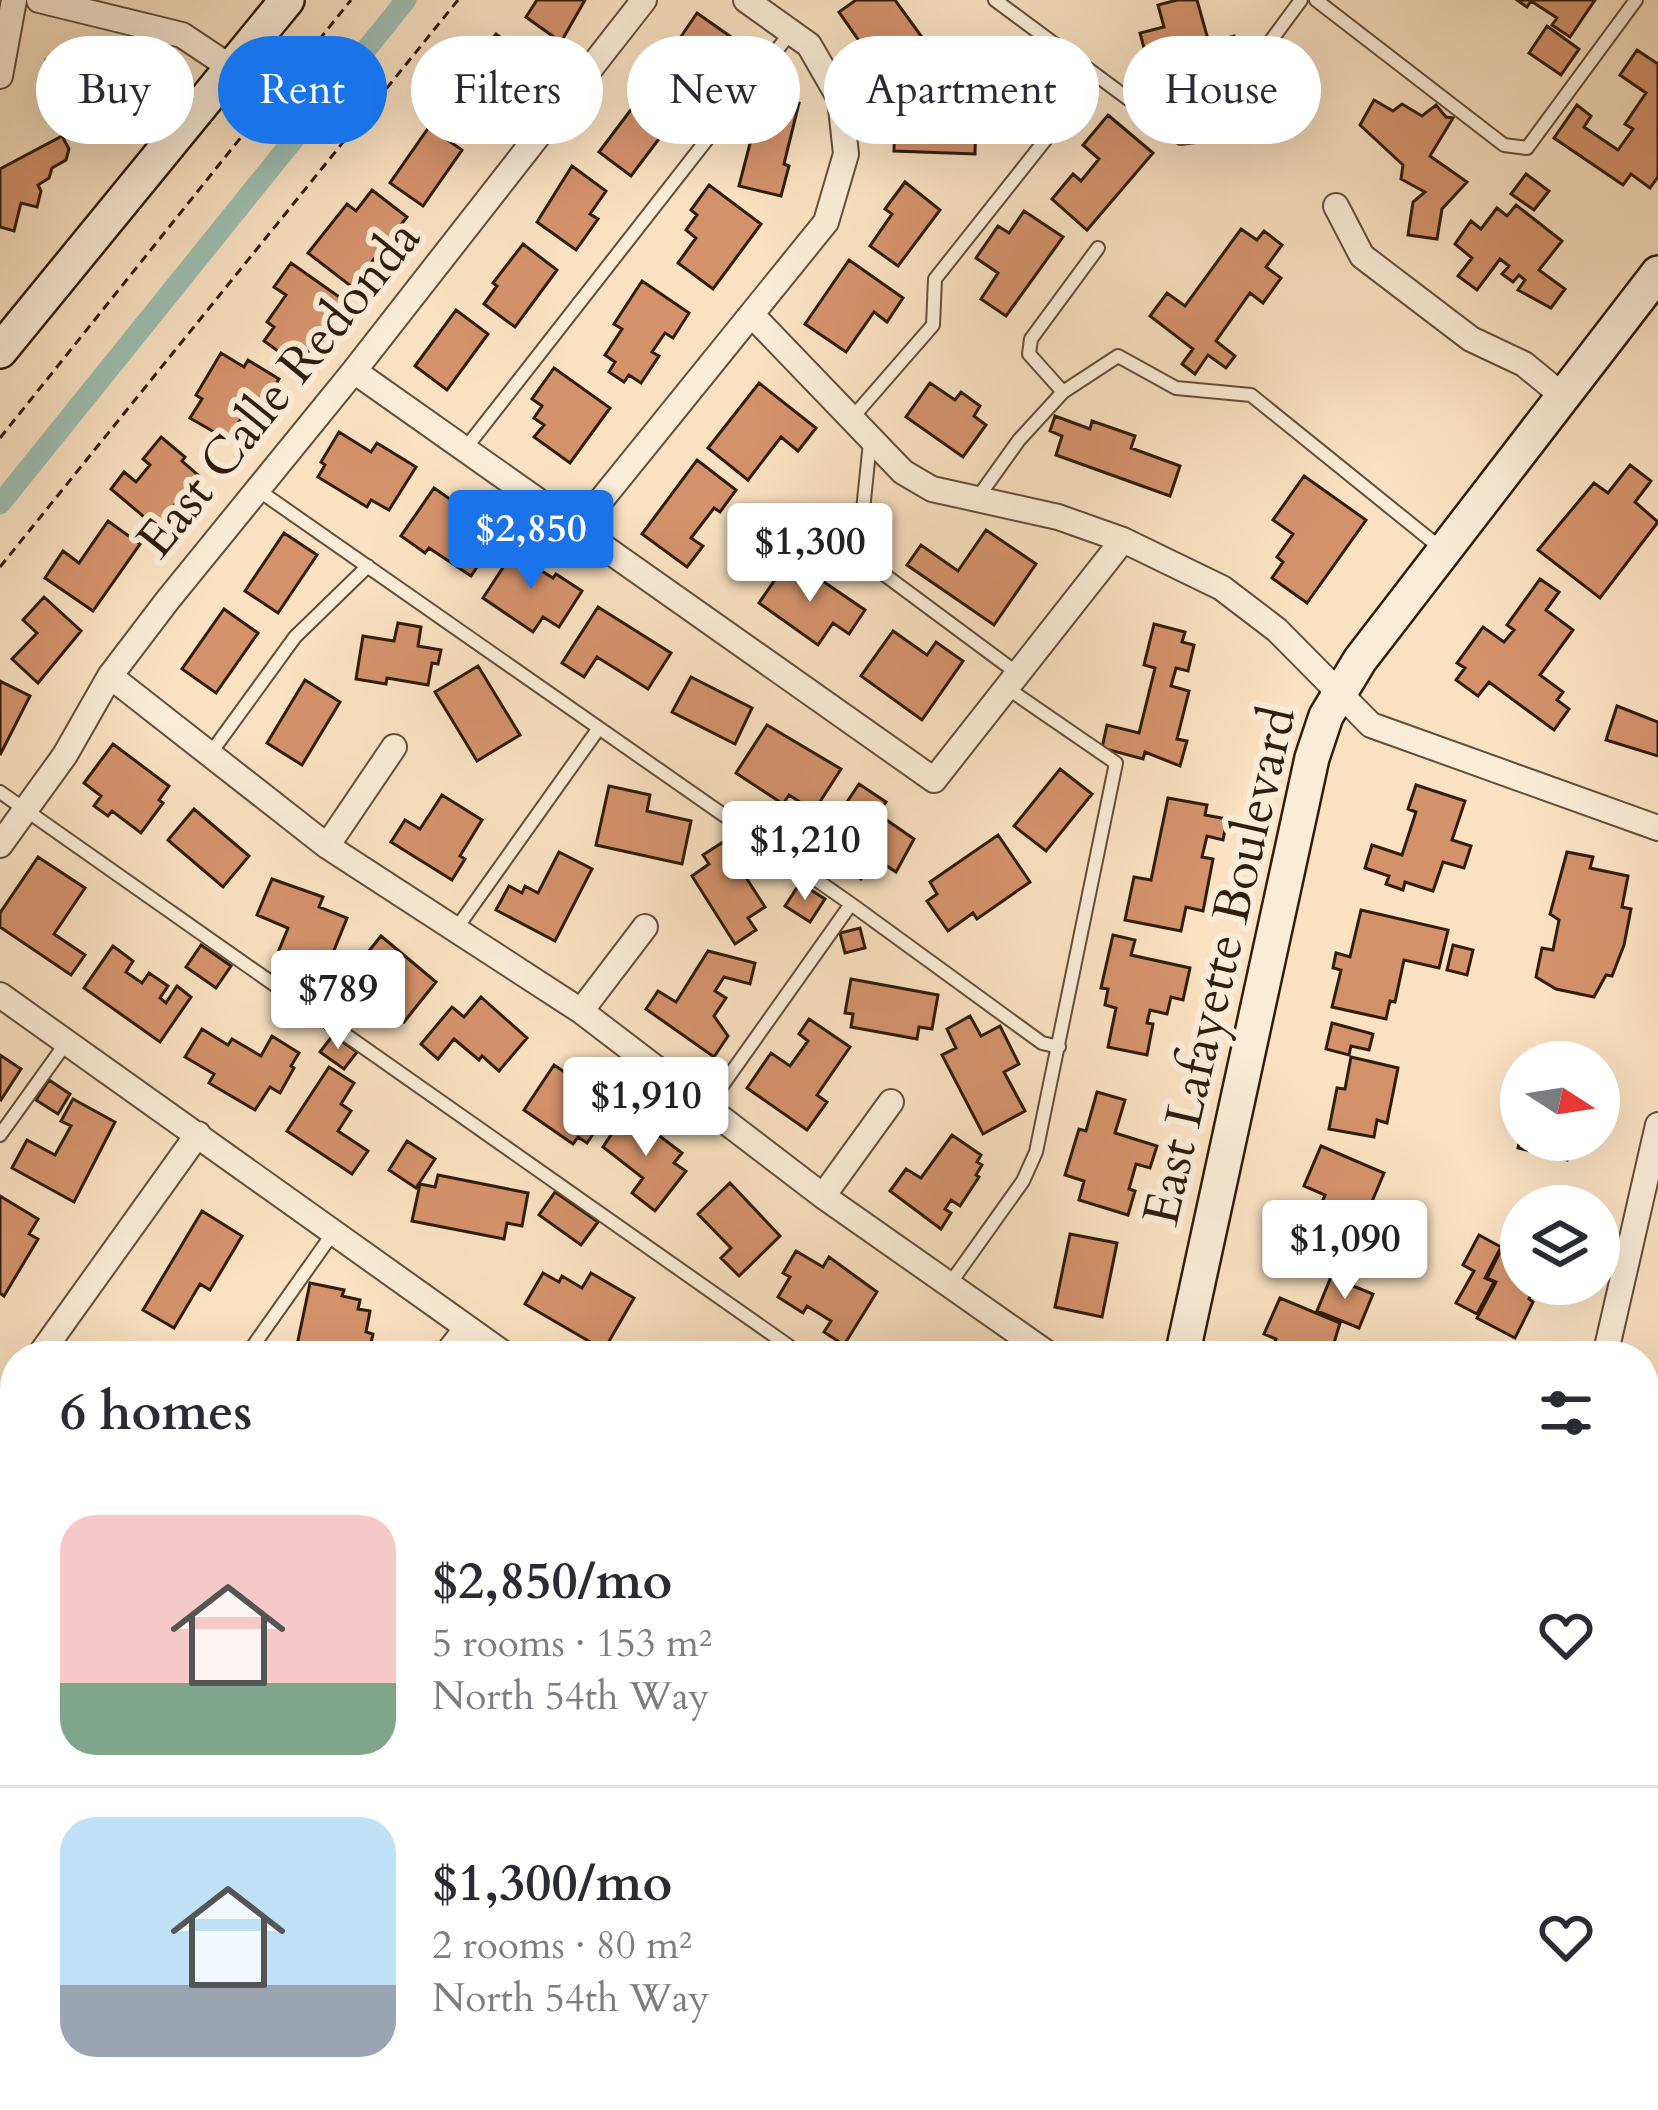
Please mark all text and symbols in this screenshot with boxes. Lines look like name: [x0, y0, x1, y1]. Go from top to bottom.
chip: Buy: [36, 36, 194, 144]
chip: Rent: [218, 36, 387, 144]
chip: Filters: [411, 36, 603, 144]
chip: New: [627, 36, 800, 144]
chip: Apartment: [824, 36, 1099, 144]
chip: House: [1123, 36, 1321, 144]
street label: East Calle Redonda: [121, 205, 437, 573]
pin: $2,850: [433, 490, 629, 592]
text: $2,850: [475, 502, 587, 555]
pin: $1,300: [712, 503, 908, 605]
text: $1,300: [754, 515, 866, 568]
street label: East Lafayette Boulevard: [1126, 700, 1314, 1232]
pin: $1,210: [707, 801, 903, 903]
text: $1,210: [749, 813, 861, 866]
pin: $789: [267, 950, 409, 1052]
text: $789: [298, 962, 378, 1015]
north arrow: [1500, 1041, 1620, 1161]
map controls: [1500, 1041, 1620, 1305]
pin: $1,910: [548, 1057, 744, 1159]
text: $1,910: [590, 1069, 702, 1122]
button: layers: [1500, 1185, 1620, 1305]
pin: $1,090: [1247, 1200, 1443, 1302]
text: $1,090: [1289, 1212, 1401, 1265]
text: 6 homes: [60, 1378, 252, 1448]
icon: filters: [1533, 1380, 1599, 1446]
text: $2,850/mo: [432, 1547, 672, 1617]
icon: home: [156, 1563, 300, 1707]
icon: heart: [1533, 1602, 1599, 1668]
text: 5 rooms · 153 m²: [432, 1617, 712, 1670]
text: North 54th Way: [432, 1670, 709, 1723]
text: $1,300/mo: [432, 1849, 672, 1919]
icon: home: [156, 1865, 300, 2009]
icon: heart: [1533, 1904, 1599, 1970]
text: 2 rooms · 80 m²: [432, 1919, 692, 1972]
text: North 54th Way: [432, 1972, 709, 2025]

